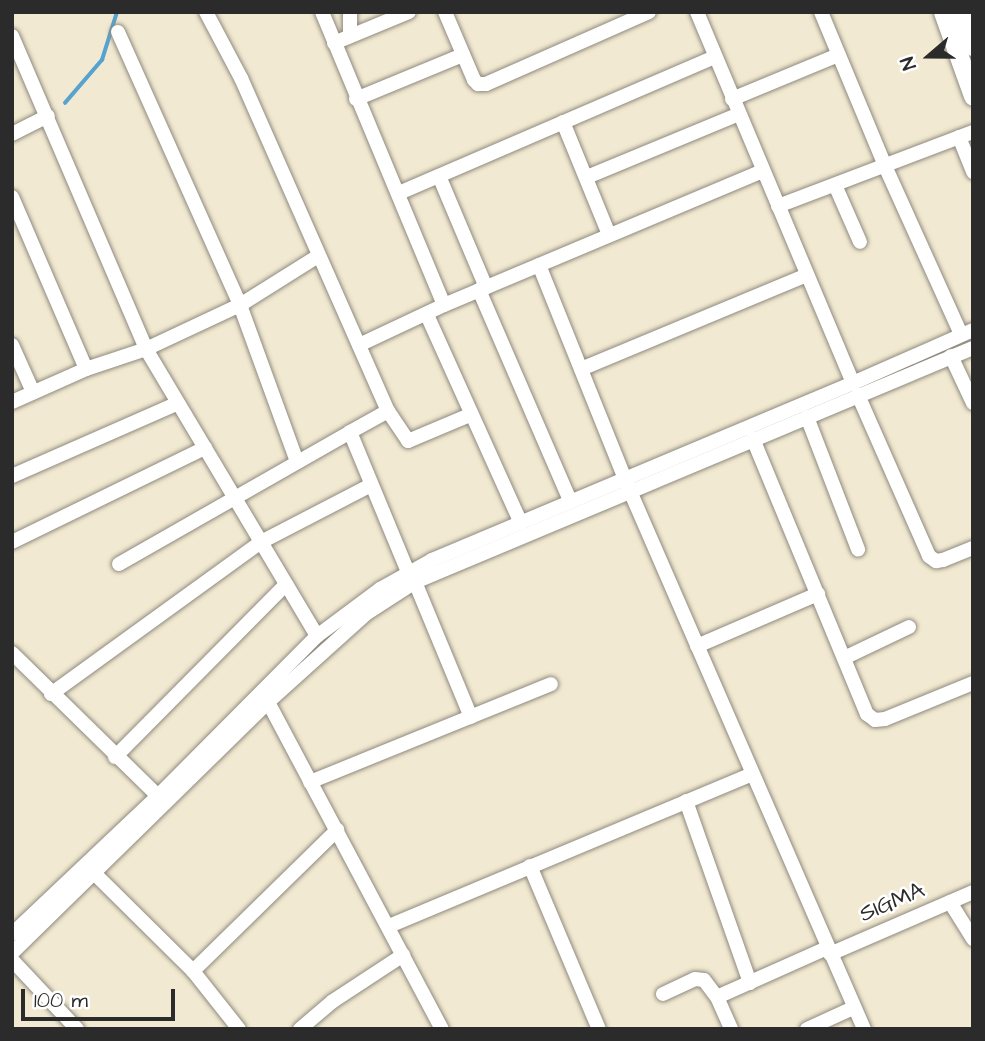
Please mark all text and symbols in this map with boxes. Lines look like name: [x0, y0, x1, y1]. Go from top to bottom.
north arrow: [894, 21, 964, 91]
text: N: [894, 53, 924, 74]
street label: SIGMA: [855, 876, 929, 928]
scale bar: [24, 974, 178, 1018]
text: 100 m: [34, 986, 88, 1015]

